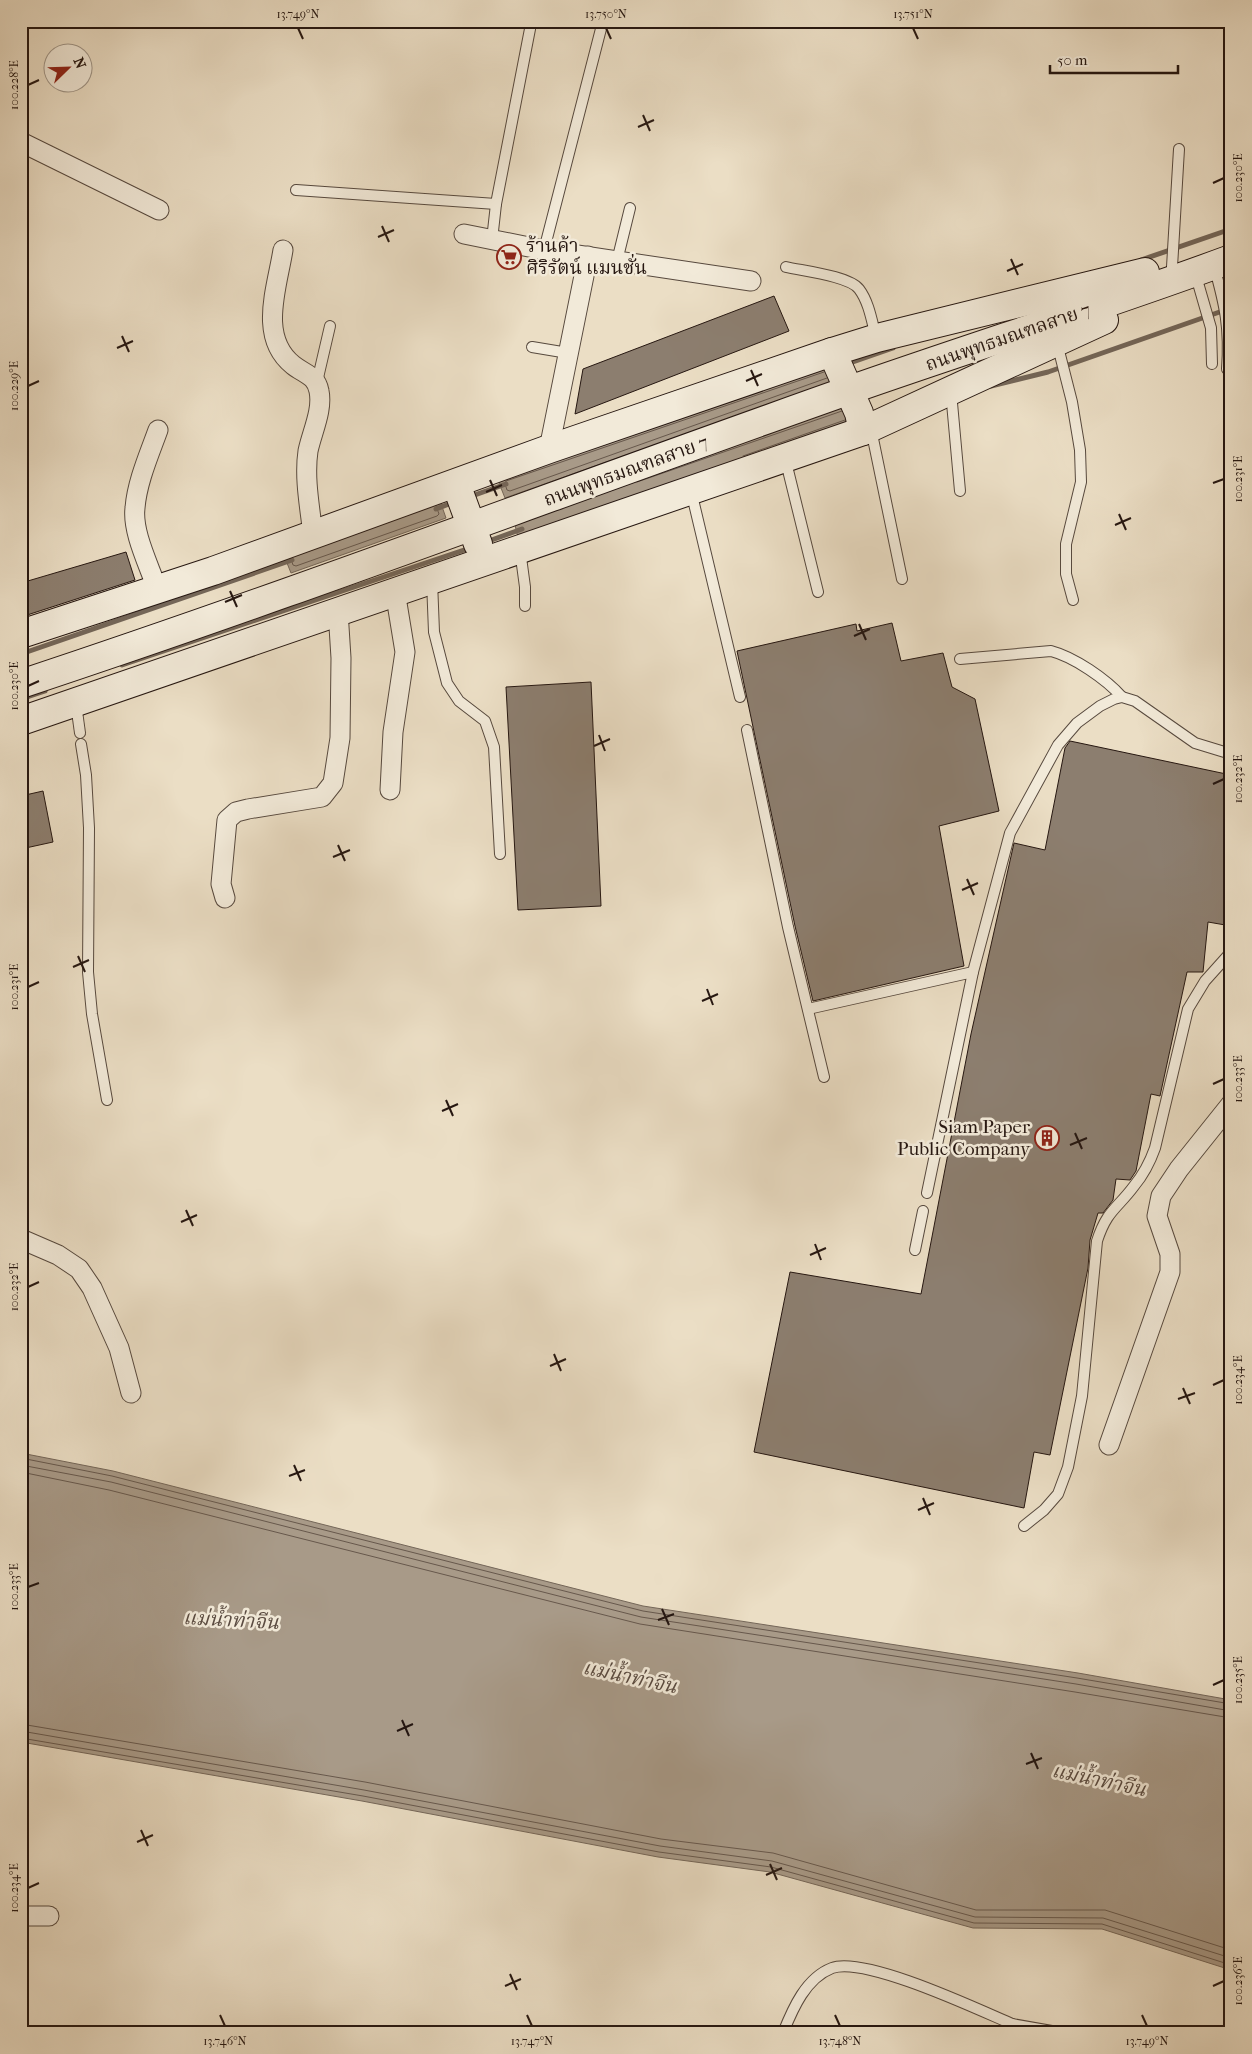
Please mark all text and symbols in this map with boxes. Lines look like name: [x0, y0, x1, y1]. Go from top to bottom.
text: 13.749°N: [276, 7, 320, 21]
text: 13.750°N: [585, 7, 627, 21]
text: 13.751°N: [893, 7, 933, 21]
north arrow: [42, 42, 92, 92]
scale bar: [1050, 42, 1177, 74]
text: 50 m: [1057, 51, 1088, 69]
text: N: [70, 55, 90, 72]
text: 100.228°E: [7, 60, 21, 110]
text: 100.230°E: [1231, 153, 1245, 203]
place label: ร้านค้า ศิริรัตน์ แมนชั่น: [526, 235, 647, 279]
supermarket icon: ร้านค้า ศิริรัตน์ แมนชั่น: [496, 244, 522, 270]
street label: ถนนพุทธมณฑลสาย 7: [922, 298, 1094, 377]
text: 100.229°E: [7, 361, 21, 411]
street label: ถนนพุทธมณฑลสาย 7: [541, 431, 712, 512]
text: 100.231°E: [1231, 456, 1245, 502]
text: 100.230°E: [7, 661, 21, 711]
text: 100.232°E: [1231, 755, 1245, 803]
text: 100.231°E: [7, 964, 21, 1010]
text: 100.233°E: [1231, 1055, 1245, 1103]
place label: Siam Paper Public Company: [897, 1116, 1031, 1160]
building icon: Siam Paper Public Company: [1034, 1125, 1060, 1151]
text: 100.232°E: [7, 1263, 21, 1311]
text: 100.234°E: [1231, 1355, 1245, 1405]
text: 100.233°E: [7, 1563, 21, 1611]
water label: แม่น้ำท่าจีน: [183, 1602, 280, 1634]
water label: แม่น้ำท่าจีน: [581, 1652, 681, 1698]
text: 100.235°E: [1231, 1656, 1245, 1704]
water label: แม่น้ำท่าจีน: [1050, 1755, 1150, 1801]
text: 100.234°E: [7, 1863, 21, 1913]
text: 100.236°E: [1231, 1956, 1245, 2006]
text: 13.746°N: [203, 2034, 247, 2048]
text: 13.747°N: [511, 2034, 553, 2048]
text: 13.748°N: [819, 2034, 861, 2048]
text: 13.749°N: [1125, 2034, 1169, 2048]

